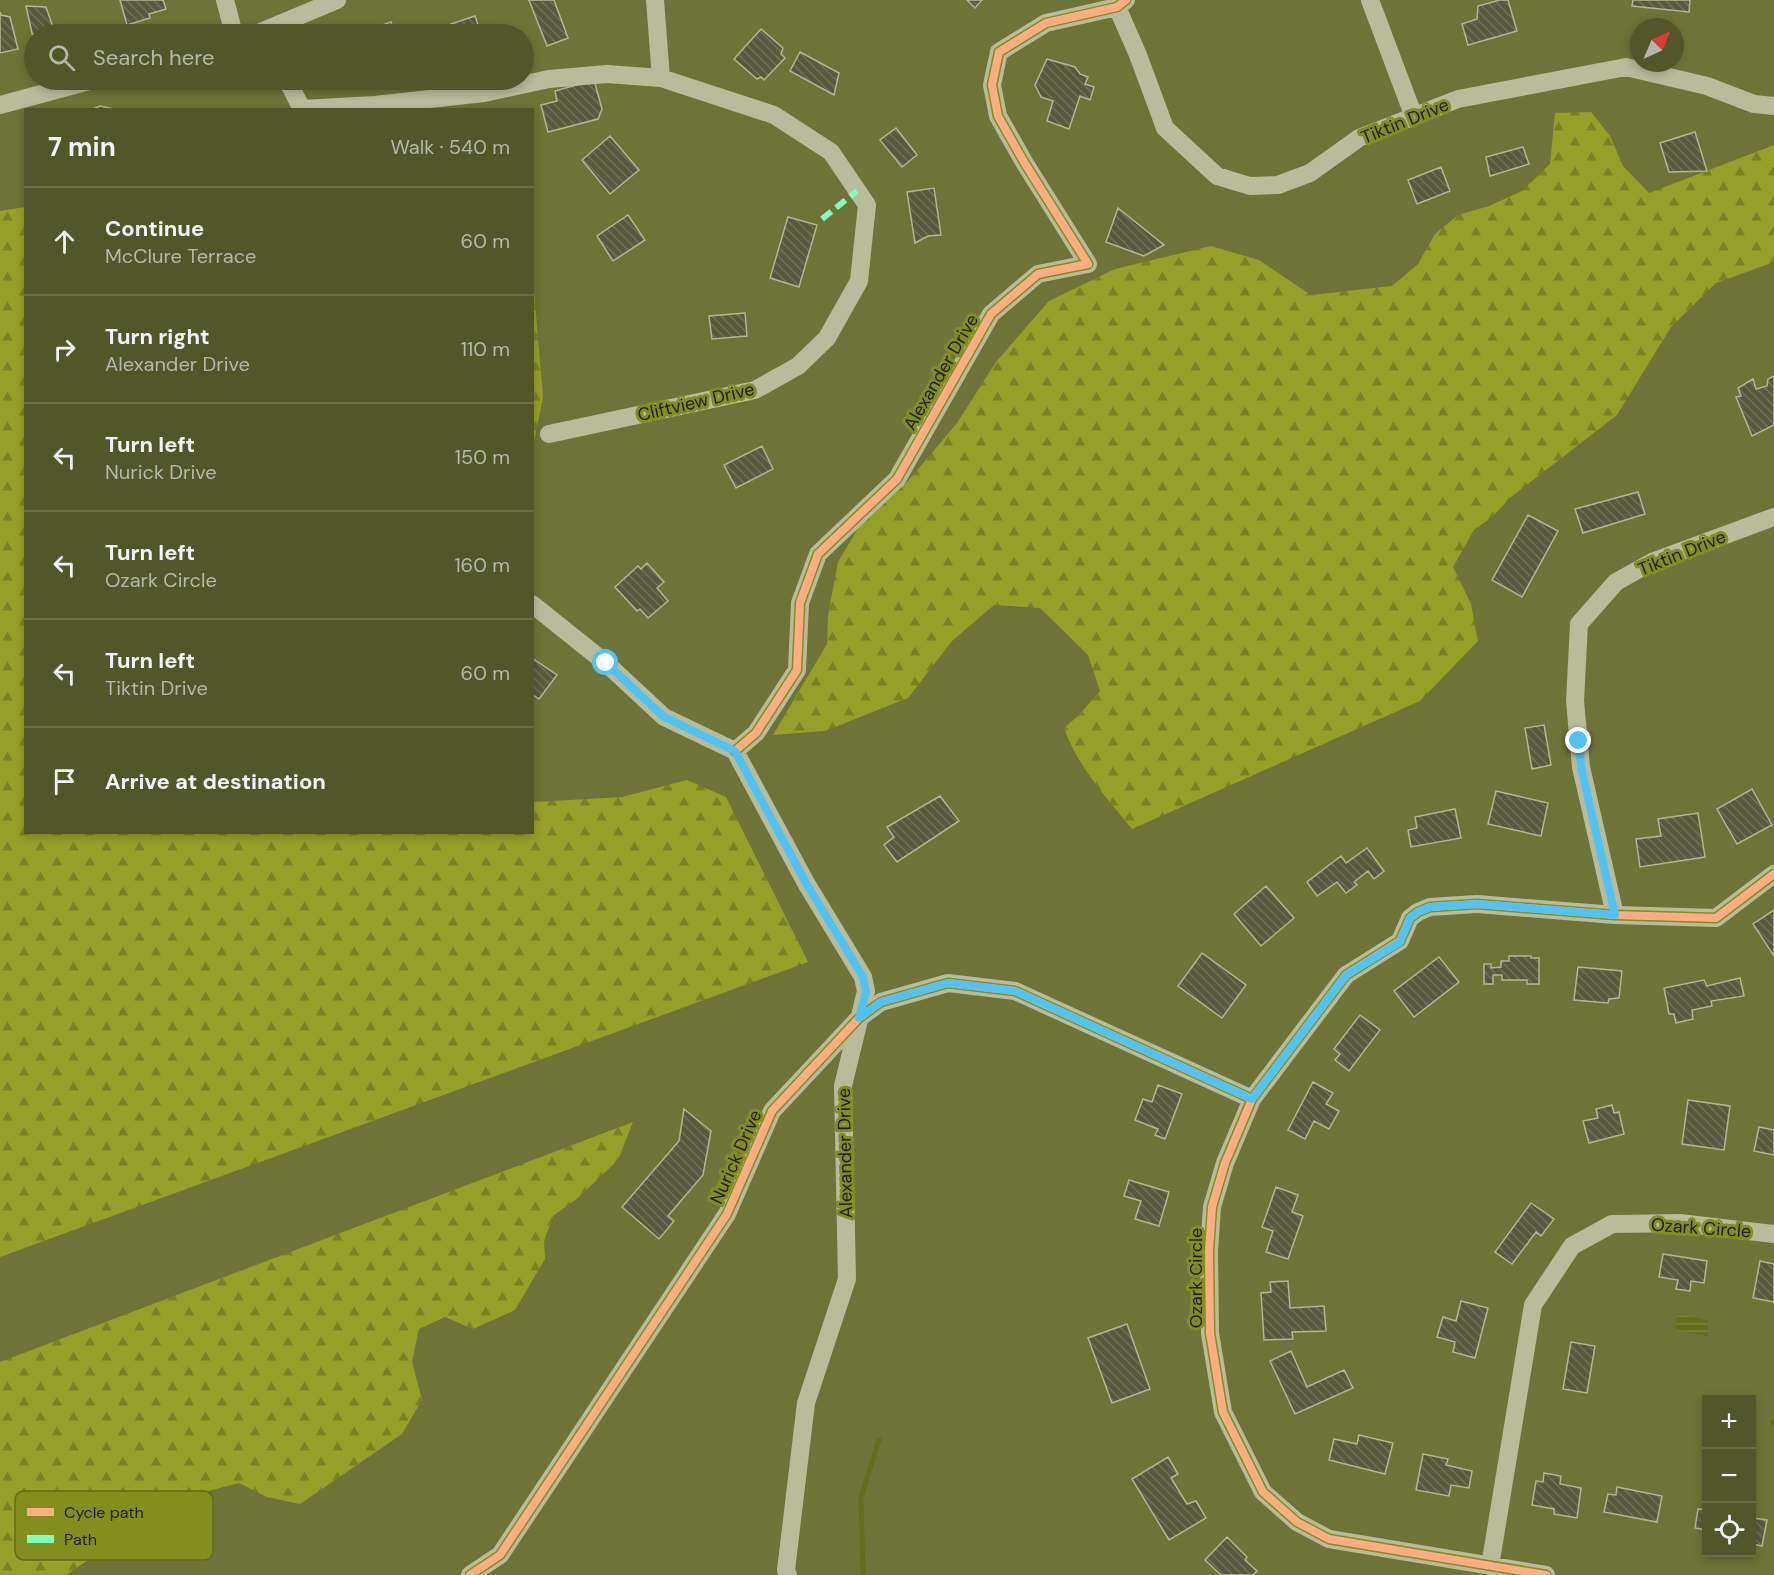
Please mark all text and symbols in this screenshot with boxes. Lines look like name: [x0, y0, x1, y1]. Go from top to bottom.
north arrow: [1630, 18, 1684, 72]
search box: [24, 24, 534, 90]
icon: search: [45, 41, 78, 74]
text: Search here: [93, 43, 214, 72]
street label: Tiktin Drive: [1358, 93, 1452, 149]
text: 7 min: [48, 130, 116, 164]
text: Walk · 540 m: [390, 134, 510, 160]
text: Continue: [105, 214, 204, 243]
icon: ahead: [48, 225, 81, 258]
text: 60 m: [461, 228, 510, 254]
text: McClure Terrace: [105, 243, 256, 269]
street label: Alexander Drive: [898, 310, 984, 434]
text: Turn right: [105, 322, 210, 351]
icon: right: [48, 333, 81, 366]
text: 110 m: [461, 336, 510, 362]
text: Alexander Drive: [105, 351, 250, 377]
street label: Cliftview Drive: [635, 377, 757, 427]
text: Turn left: [105, 430, 195, 459]
icon: left: [48, 441, 81, 474]
text: 150 m: [455, 444, 510, 470]
text: Nurick Drive: [105, 459, 217, 485]
street label: Tiktin Drive: [1635, 525, 1729, 581]
text: Turn left: [105, 538, 195, 567]
icon: left: [48, 549, 81, 582]
text: 160 m: [454, 552, 510, 578]
text: Ozark Circle: [105, 567, 217, 593]
text: Turn left: [105, 646, 195, 675]
route start: [592, 649, 618, 675]
icon: left: [48, 657, 81, 690]
text: 60 m: [461, 660, 510, 686]
text: Tiktin Drive: [105, 675, 208, 701]
route end: [1565, 727, 1591, 753]
icon: arrive: [48, 765, 81, 798]
text: Arrive at destination: [105, 767, 326, 796]
street label: Alexander Drive: [832, 1088, 858, 1218]
street label: Nurick Drive: [705, 1106, 767, 1208]
street label: Ozark Circle: [1650, 1213, 1752, 1243]
street label: Ozark Circle: [1184, 1228, 1208, 1328]
map controls: [1702, 1395, 1756, 1557]
button: +: [1702, 1395, 1756, 1449]
button: −: [1702, 1449, 1756, 1503]
legend: [15, 1491, 213, 1560]
text: Cycle path: [64, 1502, 144, 1523]
button: locate: [1702, 1503, 1756, 1557]
text: Path: [64, 1529, 97, 1550]

